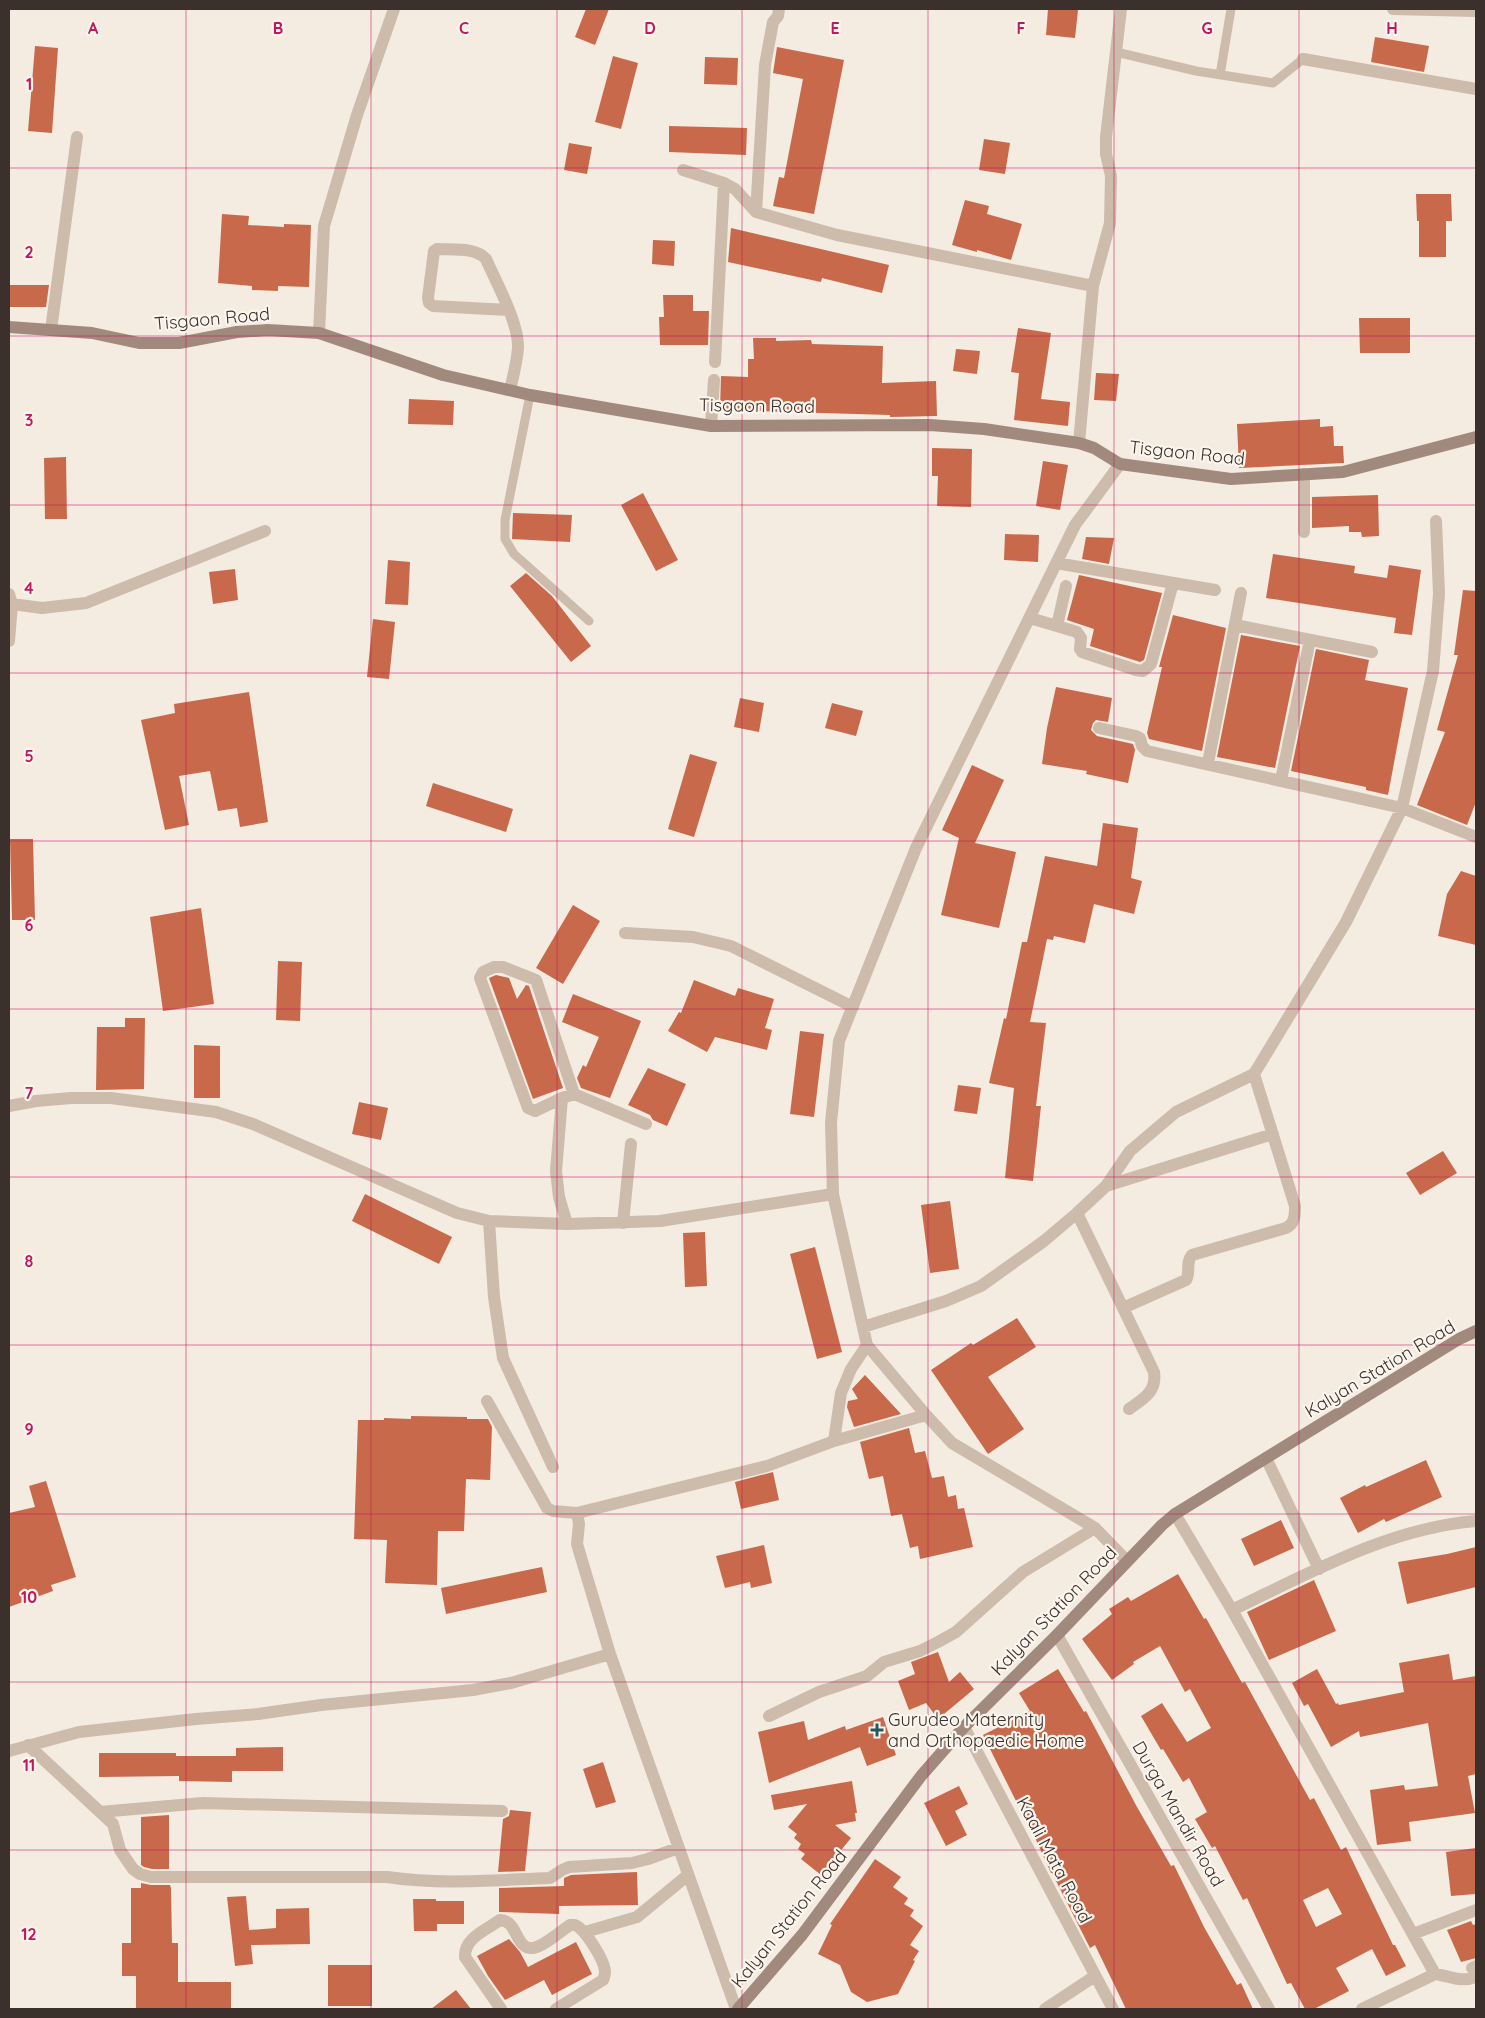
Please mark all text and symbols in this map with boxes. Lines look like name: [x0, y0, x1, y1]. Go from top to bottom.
text: A: [88, 18, 99, 38]
text: B: [273, 18, 283, 38]
text: C: [459, 18, 469, 38]
text: D: [644, 18, 656, 38]
text: E: [830, 18, 840, 38]
text: F: [1017, 18, 1026, 38]
text: G: [1201, 18, 1213, 38]
text: H: [1386, 18, 1398, 38]
text: 1: [26, 74, 32, 94]
text: 2: [24, 242, 34, 262]
street label: Tisgaon Road: [153, 302, 271, 335]
street label: Tisgaon Road: [699, 393, 815, 418]
text: 3: [25, 410, 33, 430]
street label: Tisgaon Road: [1128, 435, 1246, 470]
text: 4: [24, 578, 34, 598]
text: 5: [24, 746, 34, 766]
text: 6: [25, 915, 34, 935]
text: 7: [25, 1083, 34, 1103]
text: 8: [25, 1251, 34, 1271]
street label: Kalyan Station Road: [1300, 1315, 1459, 1423]
text: 9: [24, 1419, 34, 1439]
street label: Kalyan Station Road: [986, 1541, 1121, 1680]
text: 10: [21, 1587, 37, 1607]
place label: Gurudeo Maternity and Orthopaedic Home: [888, 1708, 1084, 1752]
marker: Gurudeo Maternity and Orthopaedic Home: [870, 1723, 884, 1737]
street label: Durga Mandir Road: [1127, 1737, 1229, 1891]
text: 11: [23, 1755, 35, 1775]
street label: Kaali Mata Road: [1012, 1793, 1097, 1927]
street label: Kalyan Station Road: [726, 1845, 851, 1992]
text: 12: [21, 1924, 37, 1944]

